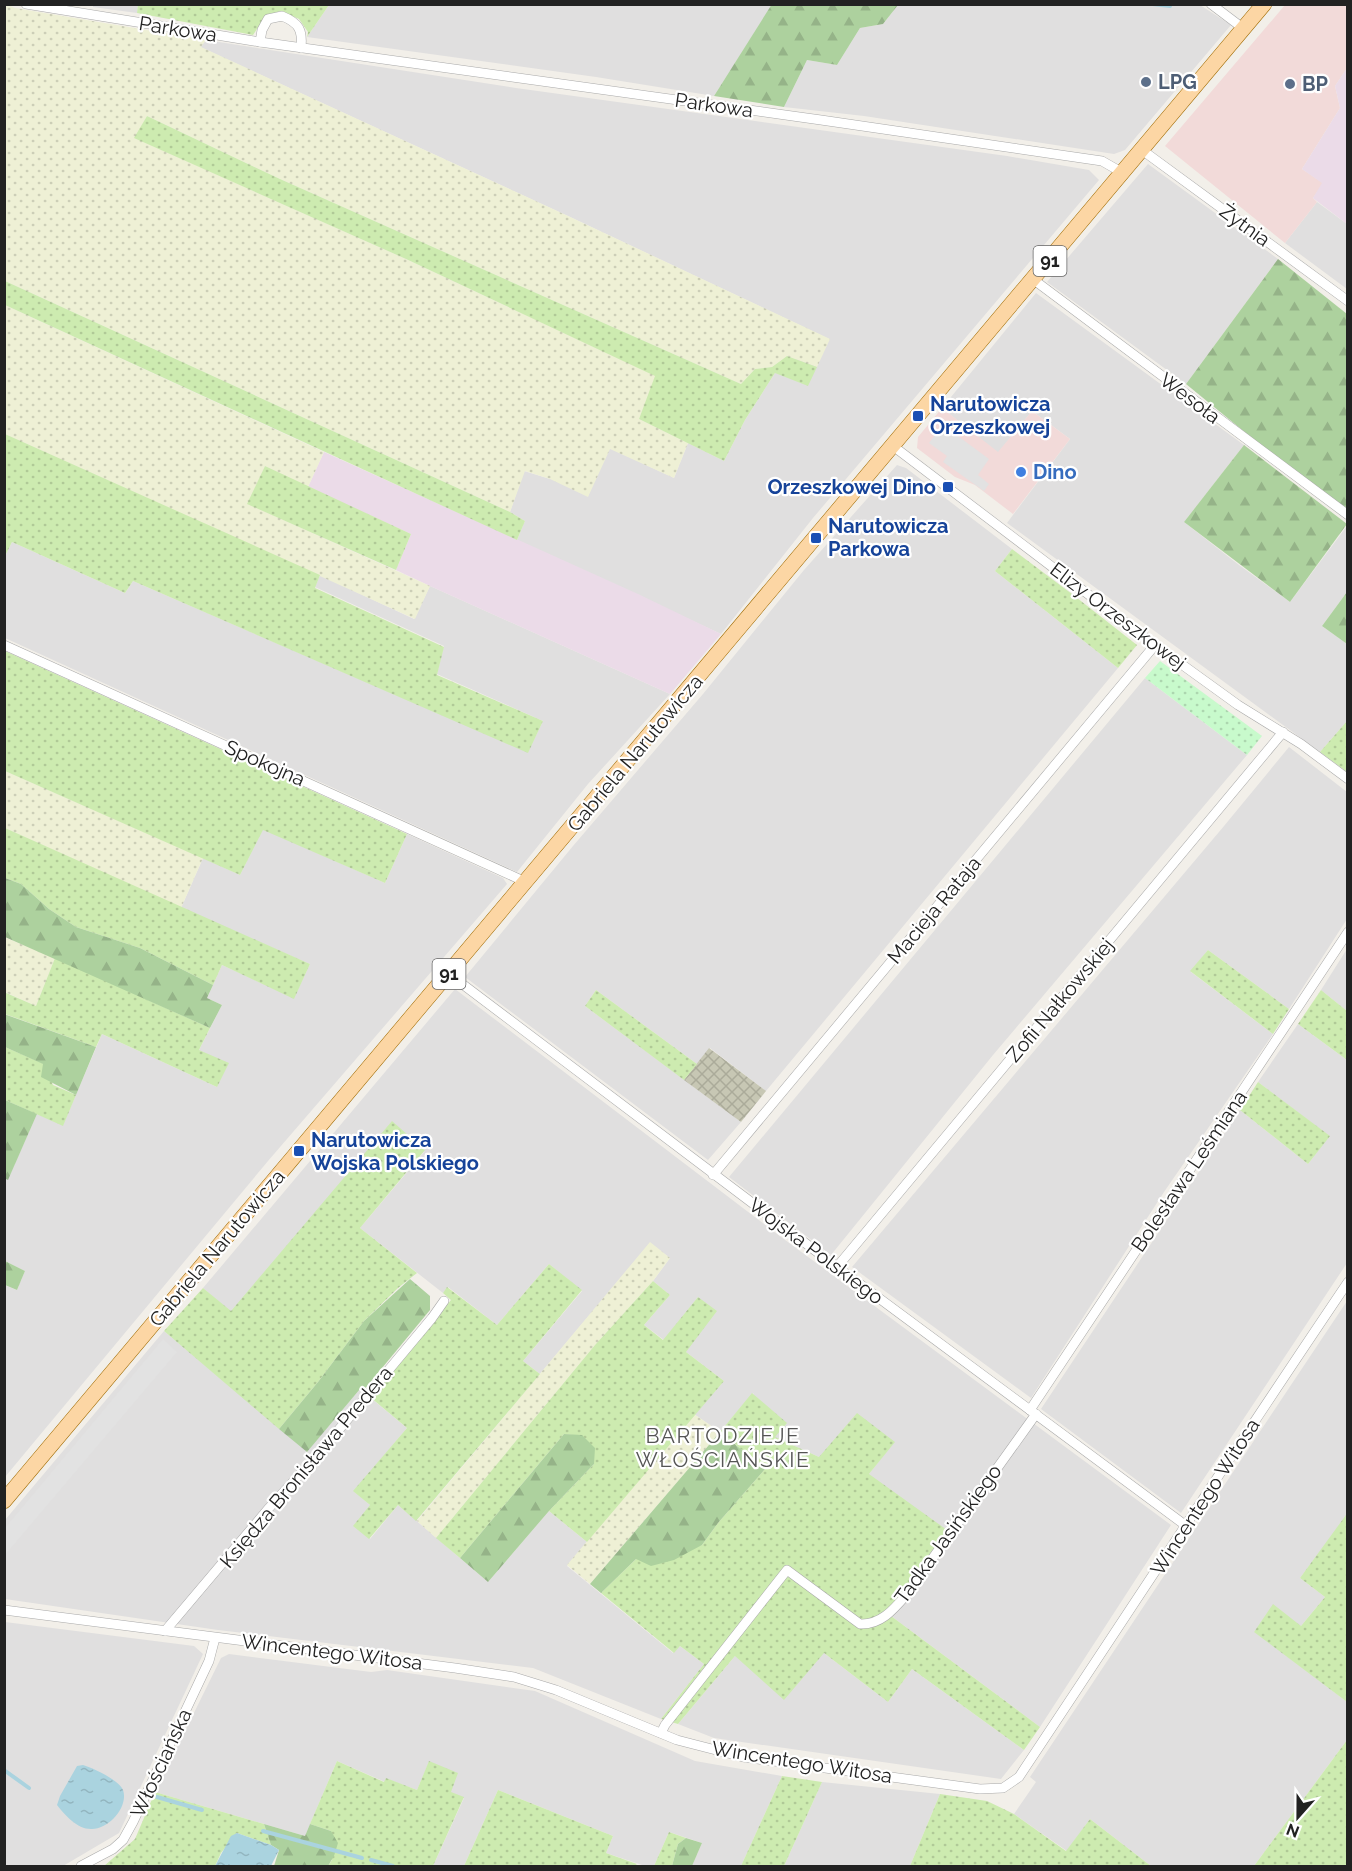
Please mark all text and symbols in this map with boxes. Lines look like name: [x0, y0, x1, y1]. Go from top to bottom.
street label: Parkowa: [137, 11, 219, 47]
place label: LPG: [1158, 70, 1197, 94]
place label: BP: [1302, 72, 1329, 96]
marker: LPG: [1139, 75, 1153, 89]
marker: BP: [1283, 77, 1297, 91]
street label: Parkowa: [673, 88, 755, 122]
street label: Żytnia: [1215, 198, 1276, 251]
road number: 91: [1034, 246, 1066, 276]
street label: Wesoła: [1155, 367, 1225, 429]
place label: Narutowicza Orzeszkowej: [930, 392, 1050, 439]
marker: Narutowicza Orzeszkowej: [911, 409, 925, 423]
place label: Dino: [1033, 460, 1077, 484]
marker: Dino: [1014, 465, 1028, 479]
place label: Orzeszkowej Dino: [767, 475, 936, 499]
marker: Orzeszkowej Dino: [941, 480, 955, 494]
place label: Narutowicza Parkowa: [828, 514, 948, 561]
marker: Narutowicza Parkowa: [809, 531, 823, 545]
street label: Elizy Orzeszkowej: [1045, 557, 1191, 675]
street label: Gabriela Narutowicza: [562, 670, 708, 836]
street label: Spokojna: [221, 735, 309, 791]
street label: Macieja Rataja: [882, 851, 986, 969]
street label: Zofii Nałkowskiej: [1001, 933, 1119, 1067]
road number: 91: [432, 959, 466, 989]
street label: Bolesława Leśmiana: [1126, 1086, 1252, 1256]
place label: Narutowicza Wojska Polskiego: [311, 1128, 479, 1175]
marker: Narutowicza Wojska Polskiego: [292, 1144, 306, 1158]
street label: Gabriela Narutowicza: [144, 1165, 290, 1331]
street label: Wojska Polskiego: [744, 1193, 888, 1310]
street label: Księdza Bronisława Predera: [215, 1361, 397, 1573]
street label: Wincentego Witosa: [1145, 1414, 1265, 1580]
district label: BARTODZIEJE WŁOŚCIAŃSKIE: [636, 1423, 810, 1472]
street label: Tadka Jasińskiego: [889, 1460, 1007, 1608]
street label: Wincentego Witosa: [240, 1629, 424, 1675]
street label: Włościańska: [125, 1705, 197, 1821]
street label: Wincentego Witosa: [710, 1736, 894, 1788]
north arrow: [1268, 1787, 1328, 1847]
text: N: [1284, 1819, 1302, 1842]

